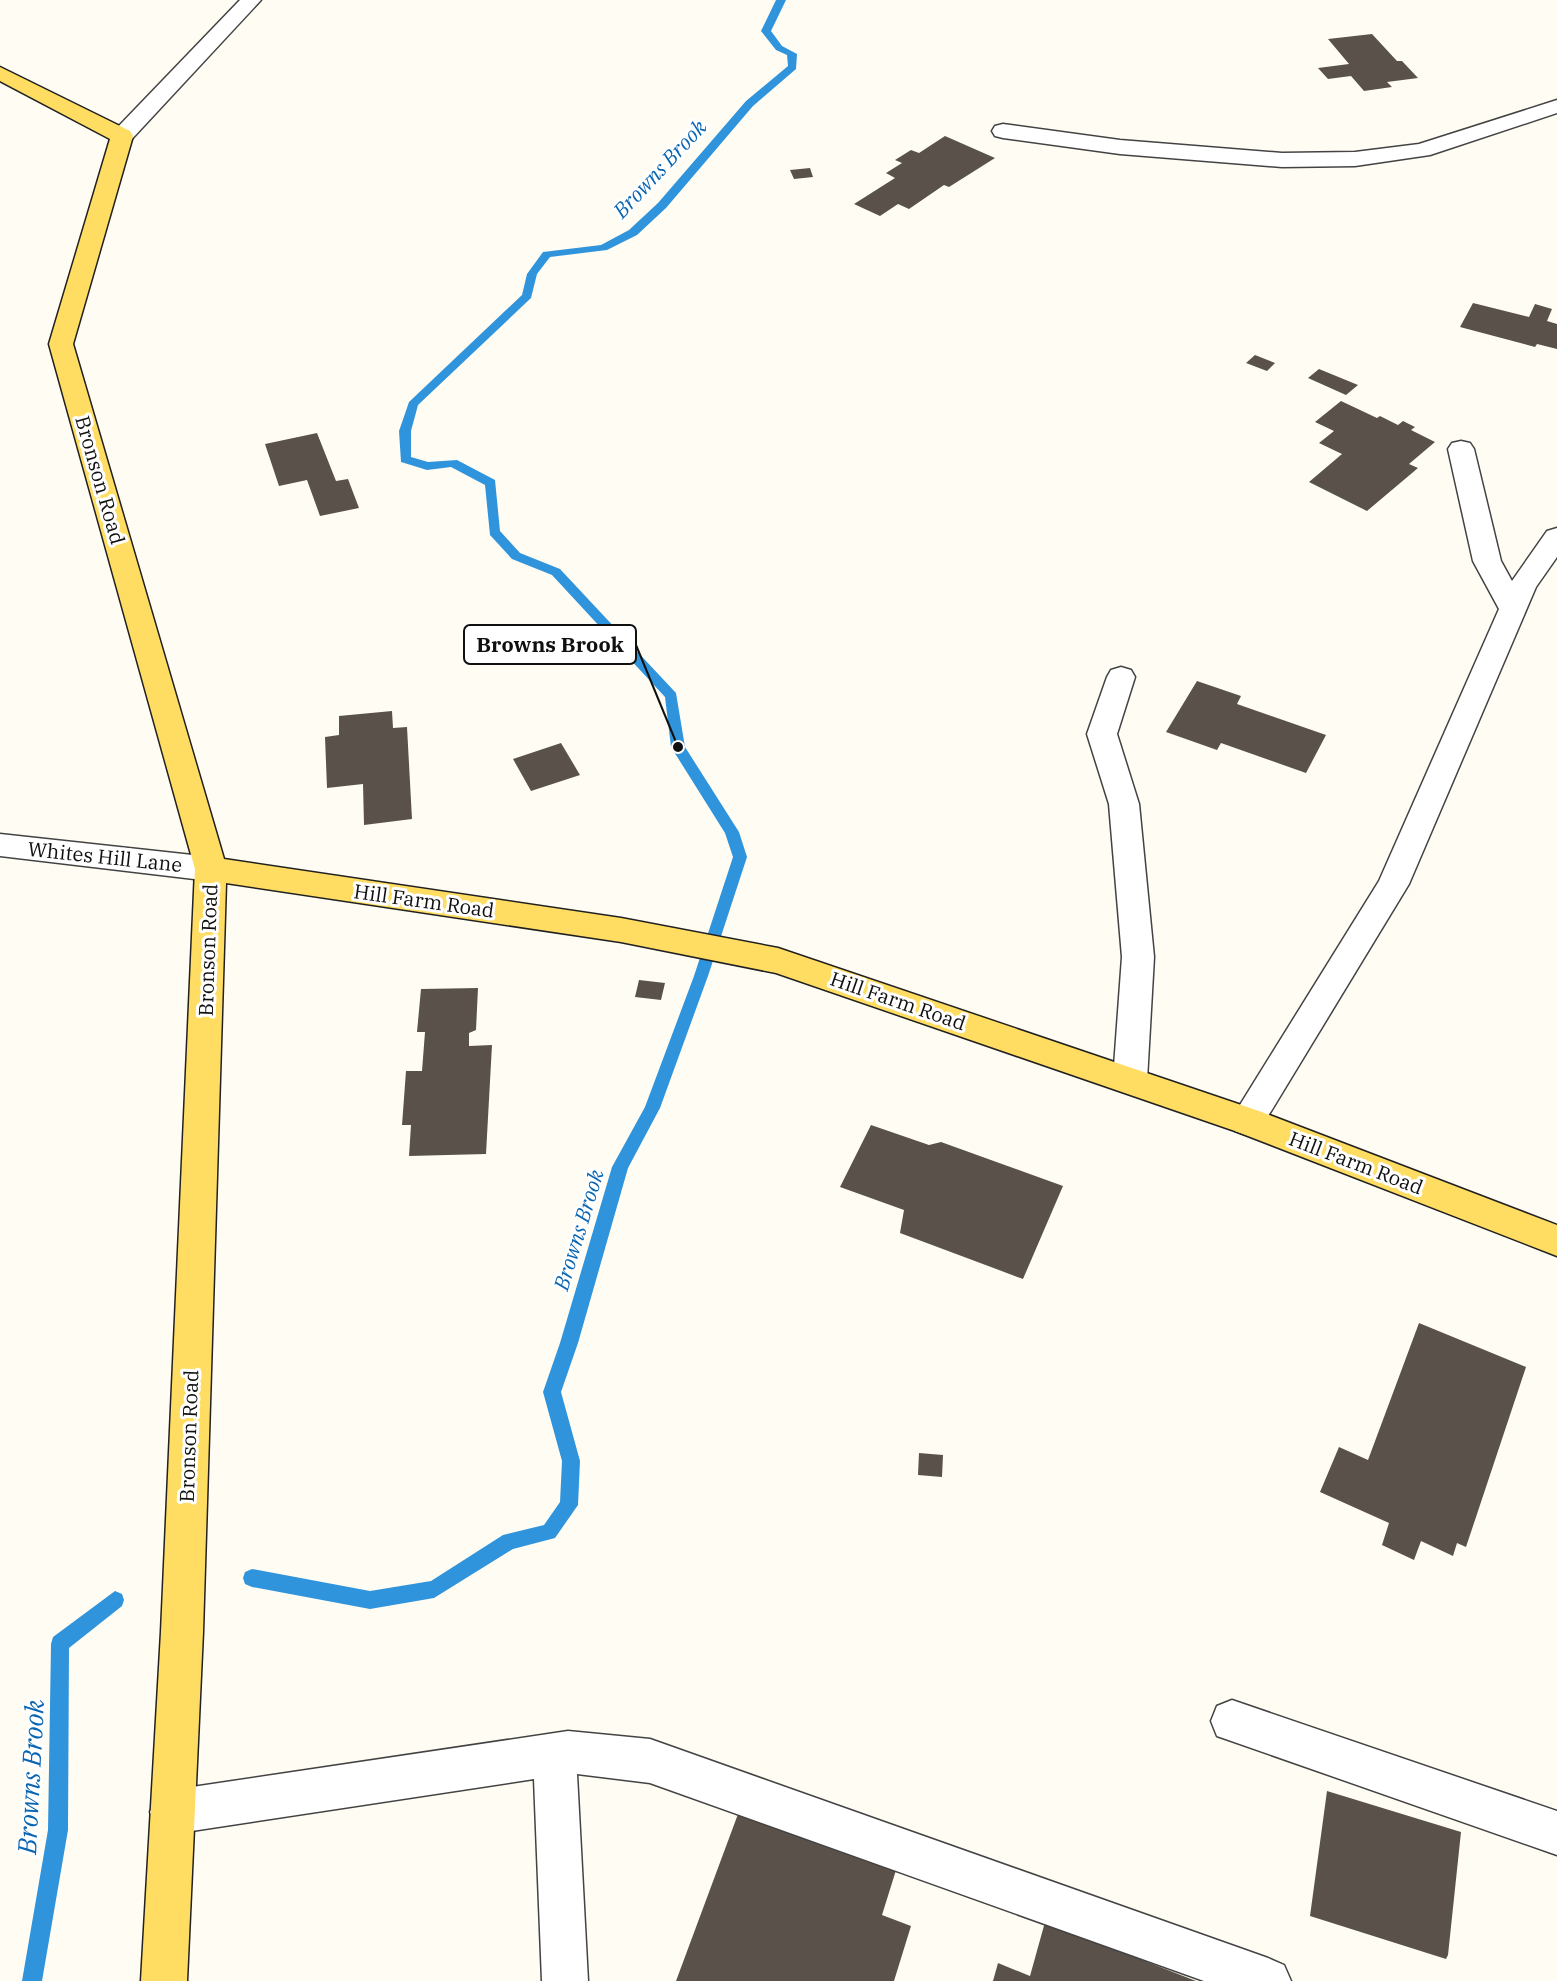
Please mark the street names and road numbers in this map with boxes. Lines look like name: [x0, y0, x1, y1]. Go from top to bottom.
street label: Bronson Road: [69, 412, 132, 547]
street label: Whites Hill Lane: [26, 835, 184, 878]
street label: Hill Farm Road: [352, 877, 496, 924]
street label: Bronson Road: [192, 883, 223, 1017]
street label: Hill Farm Road: [827, 965, 969, 1036]
street label: Hill Farm Road: [1285, 1125, 1427, 1201]
street label: Bronson Road: [173, 1369, 204, 1503]

